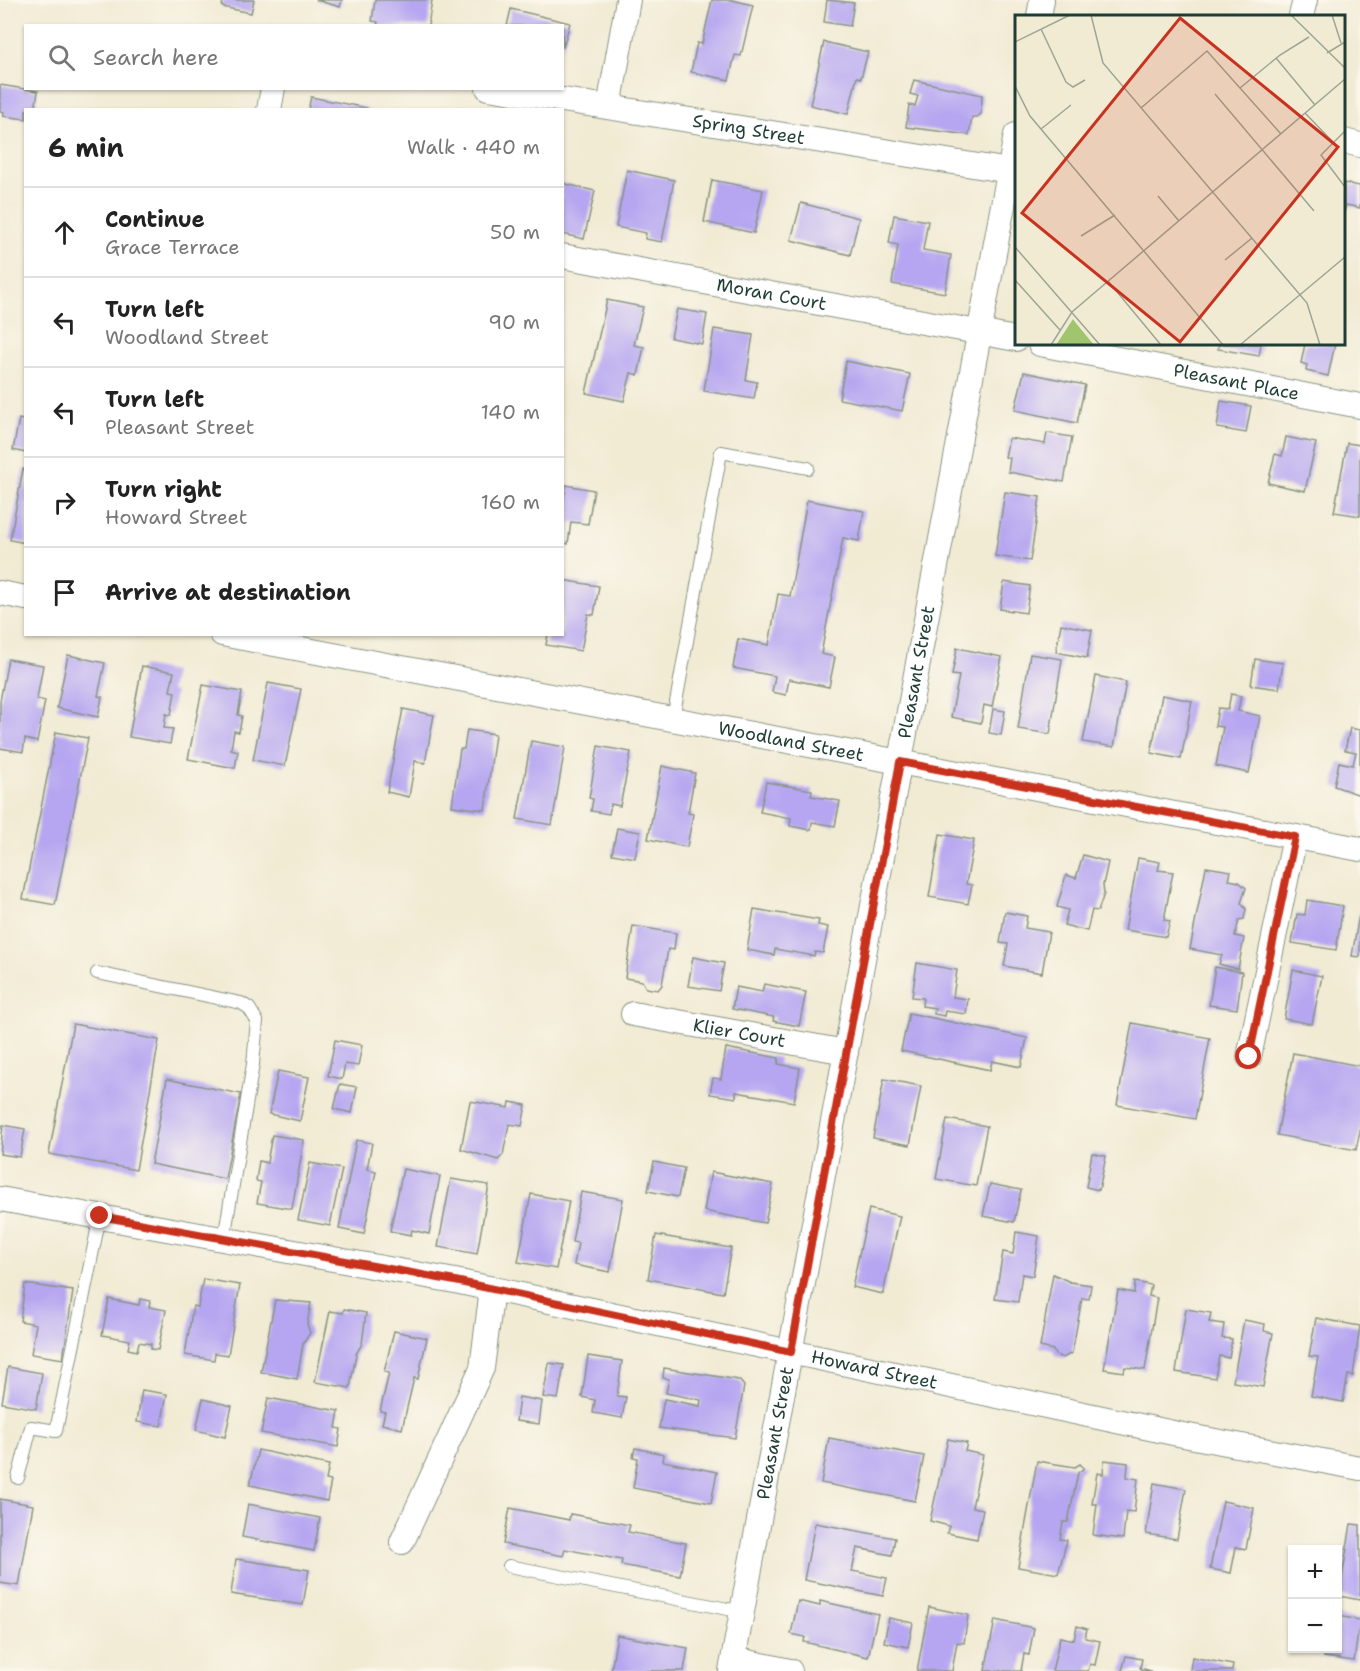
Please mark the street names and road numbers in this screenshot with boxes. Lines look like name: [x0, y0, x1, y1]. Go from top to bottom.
street label: Spring Street: [691, 109, 807, 150]
street label: Moran Court: [715, 272, 829, 316]
street label: Pleasant Place: [1171, 358, 1301, 406]
street label: Pleasant Street: [892, 604, 940, 740]
street label: Woodland Street: [716, 716, 866, 767]
street label: Klier Court: [691, 1013, 788, 1053]
street label: Howard Street: [809, 1345, 940, 1395]
street label: Pleasant Street: [751, 1365, 799, 1501]

